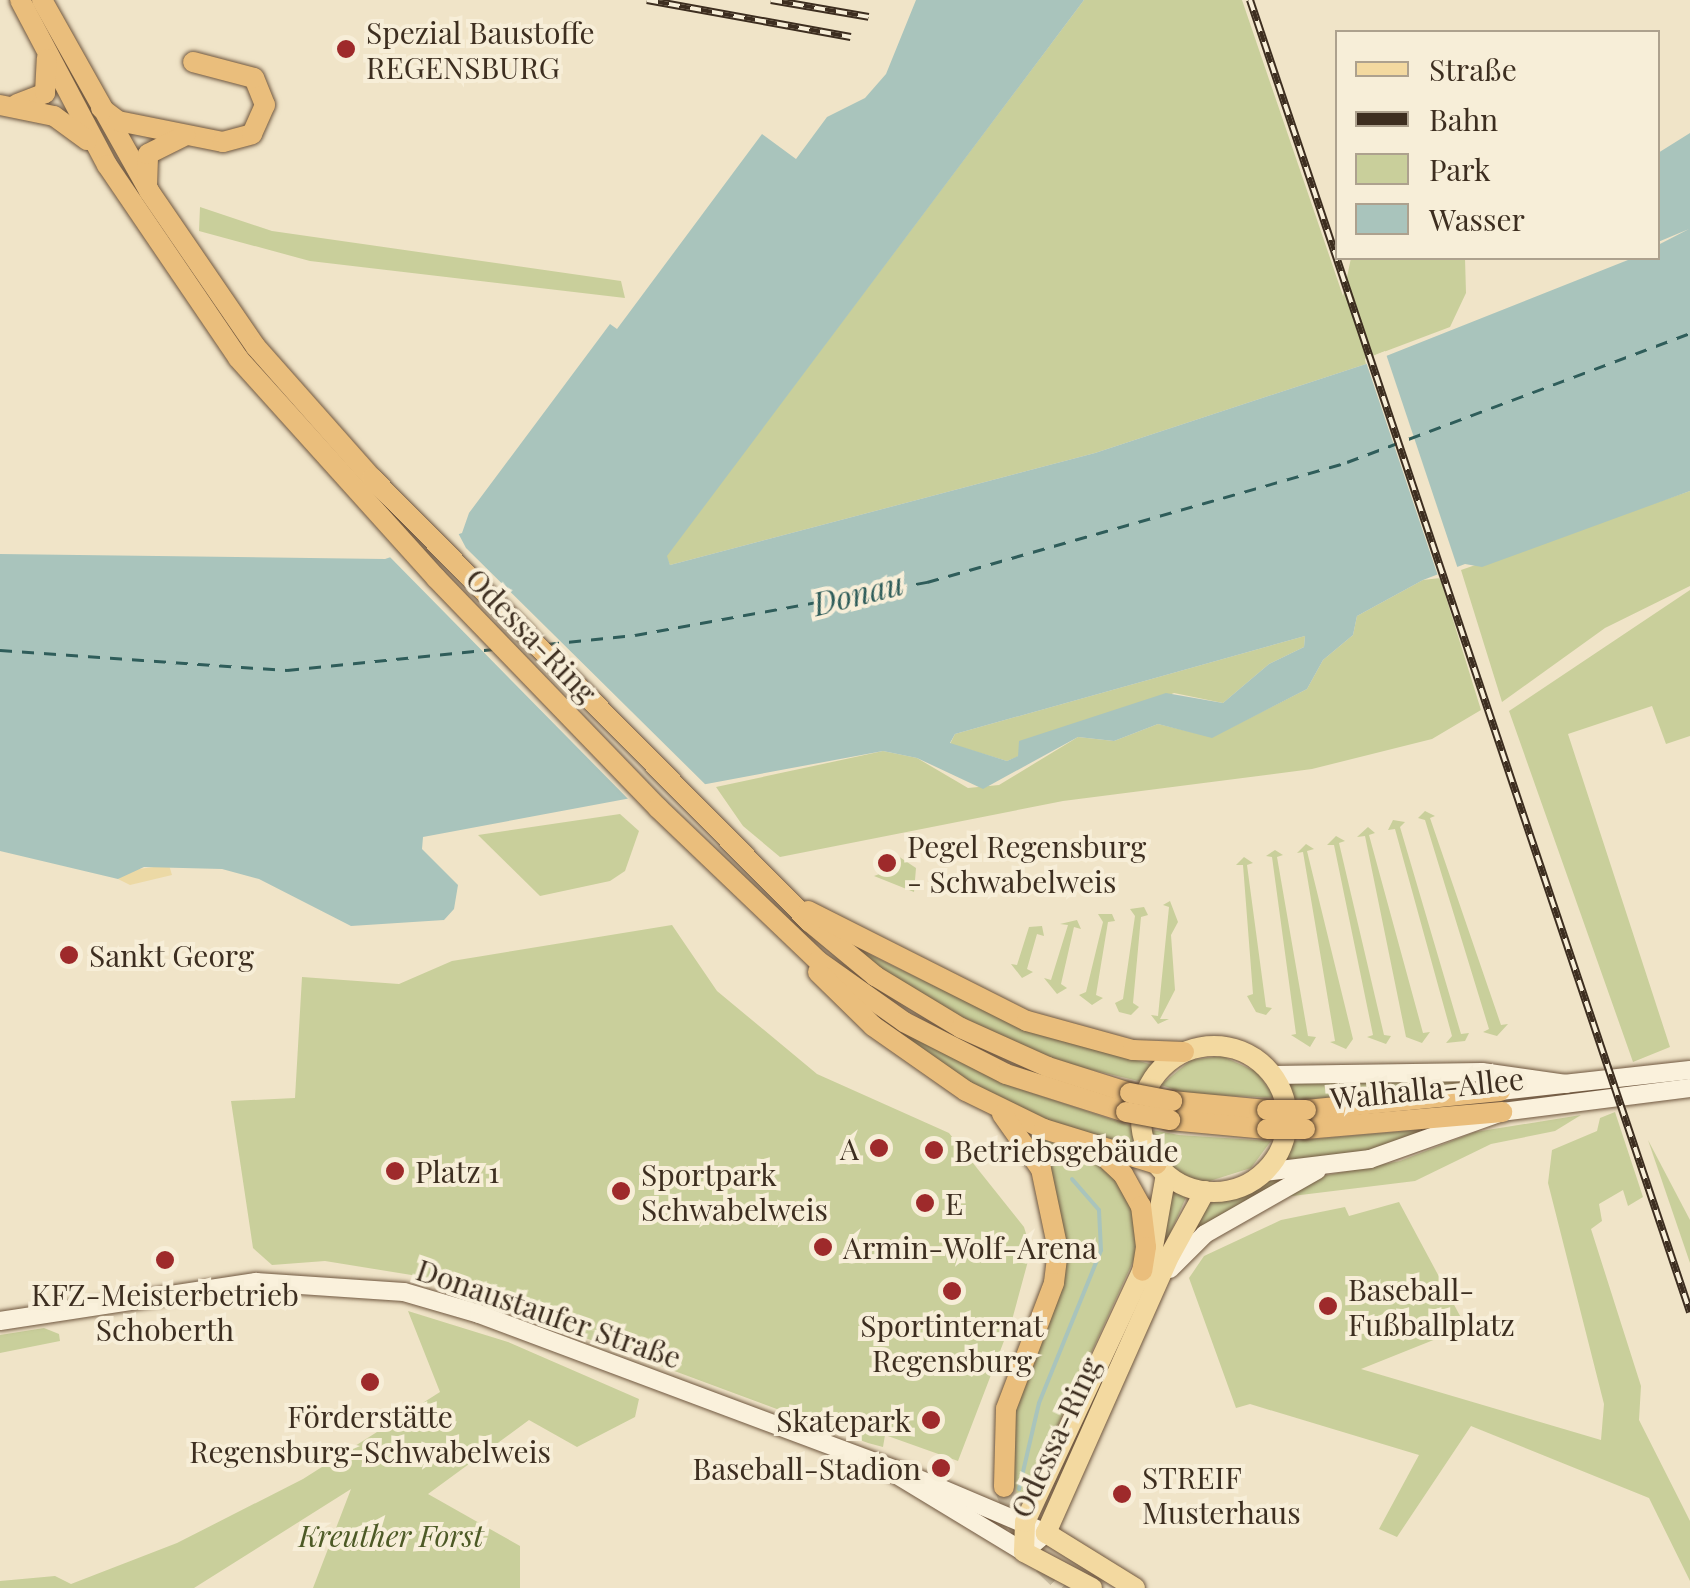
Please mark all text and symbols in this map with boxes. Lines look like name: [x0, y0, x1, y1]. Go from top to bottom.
place label: Spezial Baustoffe REGENSBURG: [366, 14, 595, 84]
legend: [1335, 30, 1660, 260]
marker: Spezial Baustoffe REGENSBURG: [335, 38, 357, 60]
text: Straße: [1429, 49, 1517, 89]
text: Bahn: [1429, 99, 1498, 139]
text: Park: [1429, 149, 1491, 189]
text: Wasser: [1429, 199, 1525, 239]
street label: Odessa-Ring: [459, 560, 605, 710]
water label: Donau: [809, 563, 907, 623]
place label: Pegel Regensburg - Schwabelweis: [907, 828, 1146, 898]
marker: Pegel Regensburg - Schwabelweis: [876, 852, 898, 874]
place label: Sankt Georg: [89, 937, 255, 973]
marker: Sankt Georg: [58, 944, 80, 966]
street label: Walhalla-Allee: [1328, 1060, 1526, 1116]
place label: A: [840, 1130, 859, 1166]
place label: Betriebsgebäude: [954, 1132, 1179, 1168]
marker: A: [868, 1137, 890, 1159]
marker: Betriebsgebäude: [923, 1139, 945, 1161]
place label: Platz 1: [415, 1153, 499, 1189]
place label: Sportpark Schwabelweis: [641, 1156, 828, 1226]
marker: Platz 1: [384, 1160, 406, 1182]
marker: Sportpark Schwabelweis: [610, 1180, 632, 1202]
place label: E: [945, 1185, 963, 1221]
marker: E: [914, 1192, 936, 1214]
place label: Armin-Wolf-Arena: [843, 1229, 1097, 1265]
marker: Armin-Wolf-Arena: [812, 1236, 834, 1258]
marker: KFZ-Meisterbetrieb Schoberth: [154, 1249, 176, 1271]
street label: Donaustaufer Straße: [412, 1251, 686, 1375]
place label: Baseball- Fußballplatz: [1348, 1271, 1515, 1342]
place label: KFZ-Meisterbetrieb Schoberth: [31, 1276, 299, 1346]
marker: Sportinternat Regensburg: [941, 1280, 963, 1302]
marker: Baseball- Fußballplatz: [1317, 1295, 1339, 1317]
place label: Sportinternat Regensburg: [860, 1307, 1044, 1378]
street label: Odessa-Ring: [1002, 1351, 1108, 1523]
marker: Förderstätte Regensburg-Schwabelweis: [359, 1371, 381, 1393]
place label: Förderstätte Regensburg-Schwabelweis: [189, 1398, 551, 1468]
place label: Skatepark: [776, 1402, 911, 1438]
marker: Skatepark: [920, 1409, 942, 1431]
place label: Baseball-Stadion: [692, 1450, 921, 1486]
marker: Baseball-Stadion: [930, 1457, 952, 1479]
place label: STREIF Musterhaus: [1142, 1459, 1301, 1530]
marker: STREIF Musterhaus: [1111, 1483, 1133, 1505]
park label: Kreuther Forst: [298, 1517, 484, 1553]

